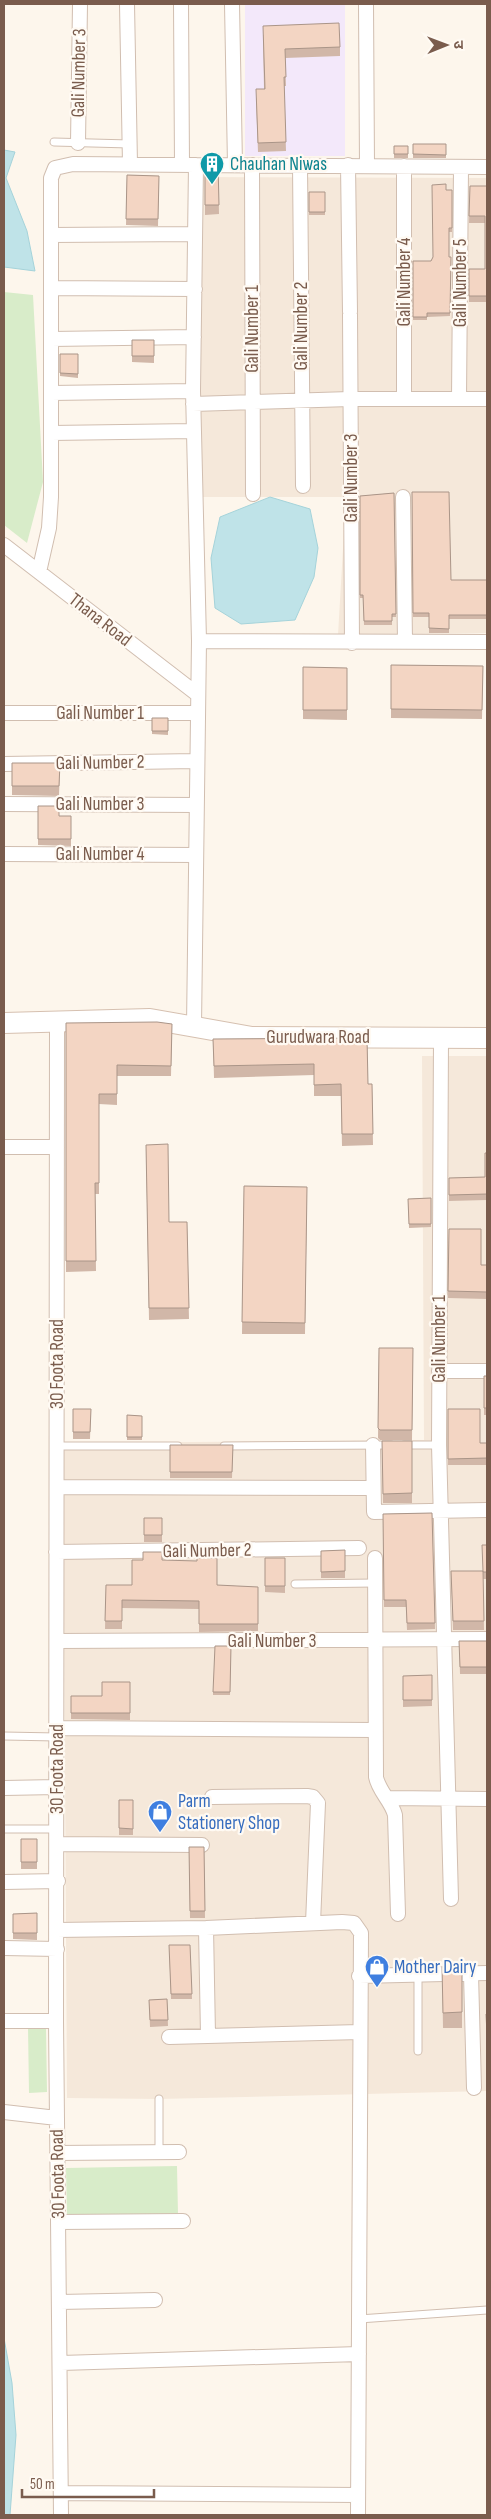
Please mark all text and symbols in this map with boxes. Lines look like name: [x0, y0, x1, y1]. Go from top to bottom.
north arrow: [421, 20, 471, 70]
street label: Gali Number 3: [67, 28, 91, 118]
text: उ: [450, 41, 467, 50]
building icon: Chauhan Niwas: [199, 151, 225, 185]
place label: Chauhan Niwas: [230, 153, 327, 176]
street label: Gali Number 4: [393, 237, 416, 326]
street label: Gali Number 5: [449, 239, 472, 327]
street label: Gali Number 2: [290, 282, 313, 370]
street label: Gali Number 1: [241, 285, 264, 373]
street label: Gali Number 3: [340, 433, 363, 522]
street label: Thana Road: [64, 588, 136, 652]
street label: Gali Number 1: [56, 702, 144, 725]
street label: Gali Number 2: [55, 751, 145, 775]
street label: Gali Number 3: [56, 793, 145, 816]
street label: Gali Number 4: [56, 843, 145, 866]
street label: Gurudwara Road: [266, 1026, 370, 1049]
street label: Gali Number 1: [428, 1295, 451, 1383]
street label: 30 Foota Road: [46, 1319, 69, 1409]
street label: Gali Number 2: [162, 1539, 252, 1563]
street label: Gali Number 3: [228, 1630, 317, 1653]
street label: 30 Foota Road: [46, 1724, 69, 1814]
place label: Parm Stationery Shop: [178, 1790, 280, 1835]
shop icon: Parm Stationery Shop: [147, 1799, 173, 1833]
shop icon: Mother Dairy: [364, 1954, 390, 1988]
place label: Mother Dairy: [394, 1956, 477, 1979]
street label: 30 Foota Road: [46, 2129, 70, 2219]
scale bar: [22, 2466, 155, 2498]
text: 50 m: [30, 2475, 55, 2494]

